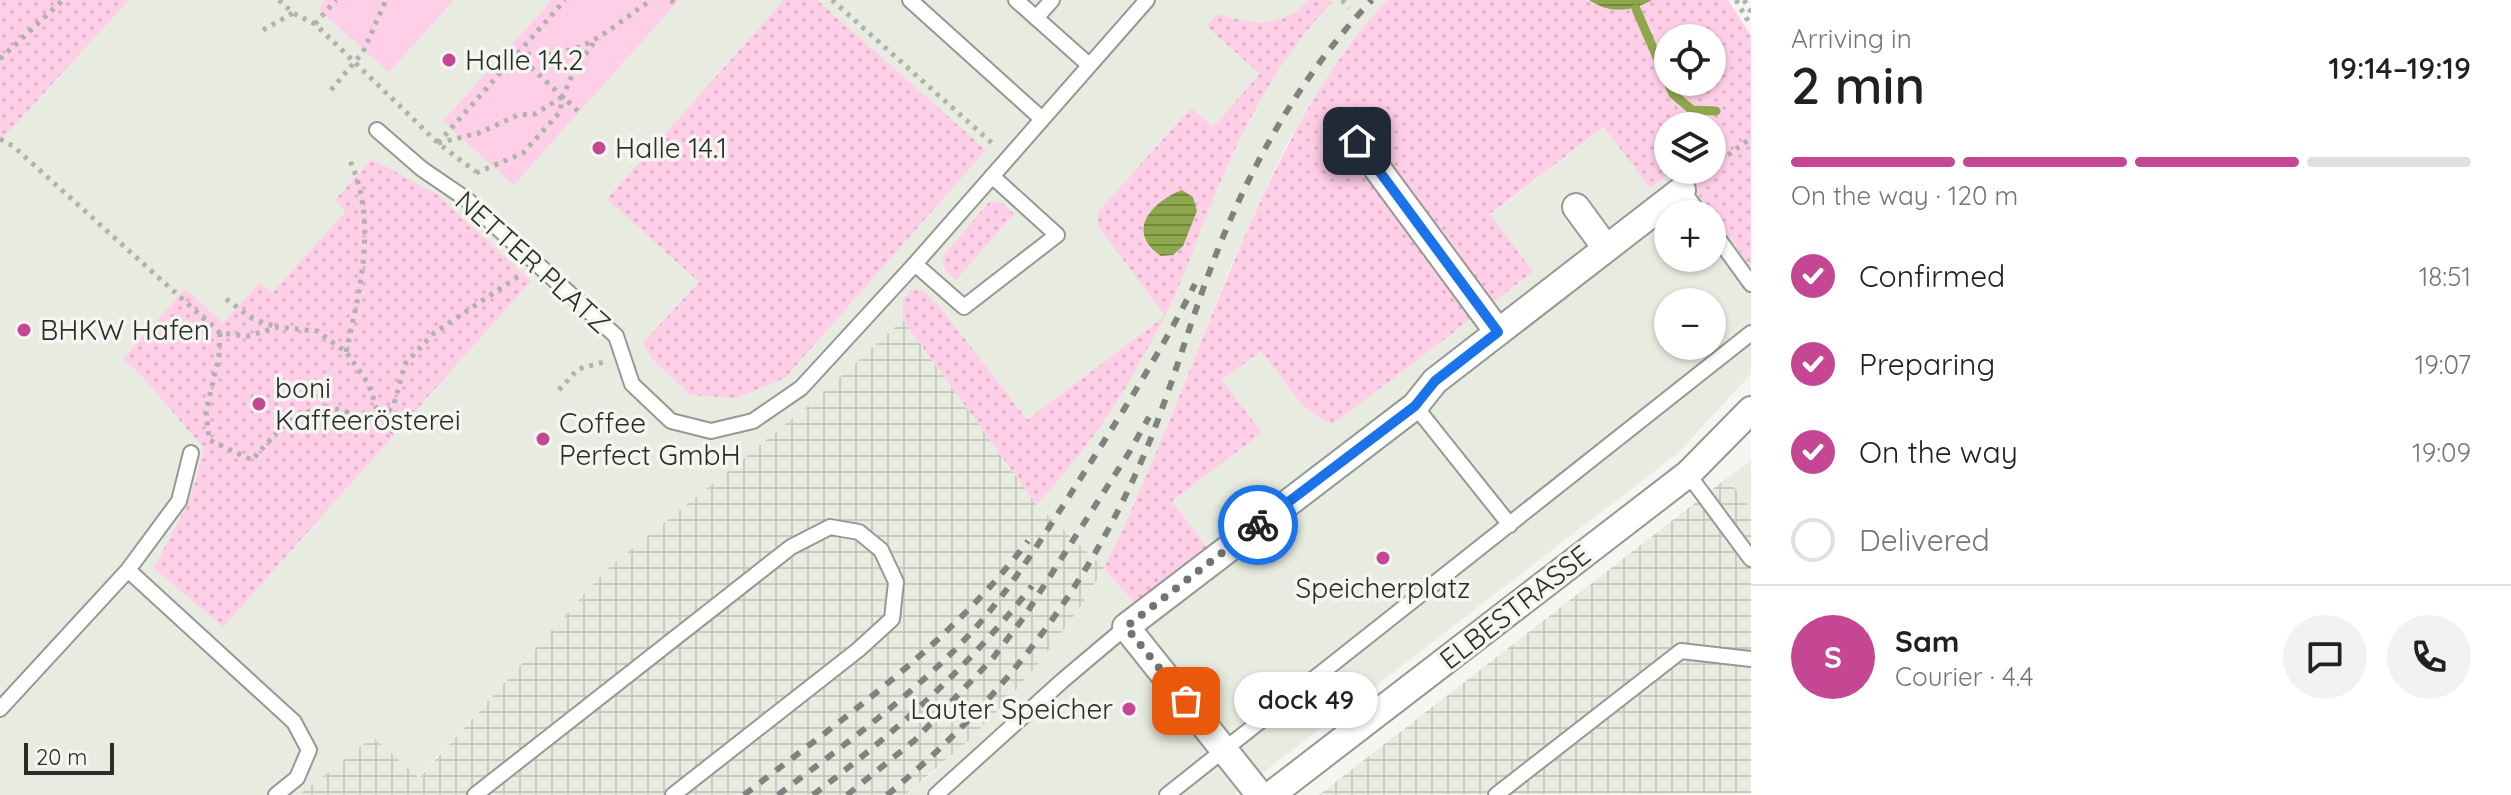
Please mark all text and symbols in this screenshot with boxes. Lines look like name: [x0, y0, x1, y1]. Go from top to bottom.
text: Arriving in: [1791, 22, 1912, 55]
map controls: [1654, 24, 1726, 360]
button: locate: [1654, 24, 1726, 96]
place label: Halle 14.2: [465, 42, 583, 77]
text: 19:14–19:19: [2329, 49, 2471, 87]
marker: Halle 14.2: [440, 51, 458, 69]
text: 2 min: [1791, 52, 1925, 117]
pin: [1323, 107, 1391, 175]
button: layers: [1654, 112, 1726, 184]
icon: home: [1335, 119, 1379, 163]
place label: Halle 14.1: [615, 130, 727, 165]
marker: Halle 14.1: [590, 139, 608, 157]
text: On the way · 120 m: [1791, 179, 2018, 212]
street label: NETTER PLATZ: [449, 183, 618, 340]
button: +: [1654, 200, 1726, 272]
icon: check: [1791, 254, 1835, 298]
text: Confirmed: [1859, 257, 2005, 295]
text: 18:51: [2419, 260, 2471, 293]
button: −: [1654, 288, 1726, 360]
place label: BHKW Hafen: [40, 312, 210, 347]
marker: BHKW Hafen: [15, 321, 33, 339]
icon: check: [1791, 342, 1835, 386]
text: Preparing: [1859, 345, 1995, 383]
text: 19:07: [2415, 348, 2471, 381]
place label: boni Kaffeerösterei: [275, 370, 461, 437]
marker: boni Kaffeerösterei: [250, 395, 268, 413]
place label: Coffee Perfect GmbH: [559, 405, 741, 472]
marker: Coffee Perfect GmbH: [534, 430, 552, 448]
icon: check: [1791, 430, 1835, 474]
text: On the way: [1859, 433, 2018, 471]
text: 19:09: [2412, 436, 2471, 469]
courier: [1218, 485, 1298, 565]
icon: bike: [1236, 503, 1280, 547]
text: Delivered: [1859, 521, 1990, 559]
street label: ELBESTRASSE: [1432, 537, 1597, 676]
marker: Speicherplatz: [1374, 549, 1392, 567]
place label: Speicherplatz: [1296, 570, 1470, 605]
button: chat: [2283, 615, 2367, 699]
button: phone: [2387, 615, 2471, 699]
text: Sam: [1895, 622, 1959, 660]
text: S: [1824, 638, 1842, 676]
text: Courier · 4.4: [1895, 660, 2033, 693]
pin: [1152, 667, 1220, 735]
callout: dock 49: [1234, 673, 1378, 729]
icon: bag: [1164, 679, 1208, 723]
text: dock 49: [1258, 683, 1354, 716]
place label: Lauter Speicher: [910, 691, 1113, 726]
marker: Lauter Speicher: [1120, 700, 1138, 718]
scale bar: [24, 739, 114, 775]
text: 20 m: [36, 743, 87, 771]

